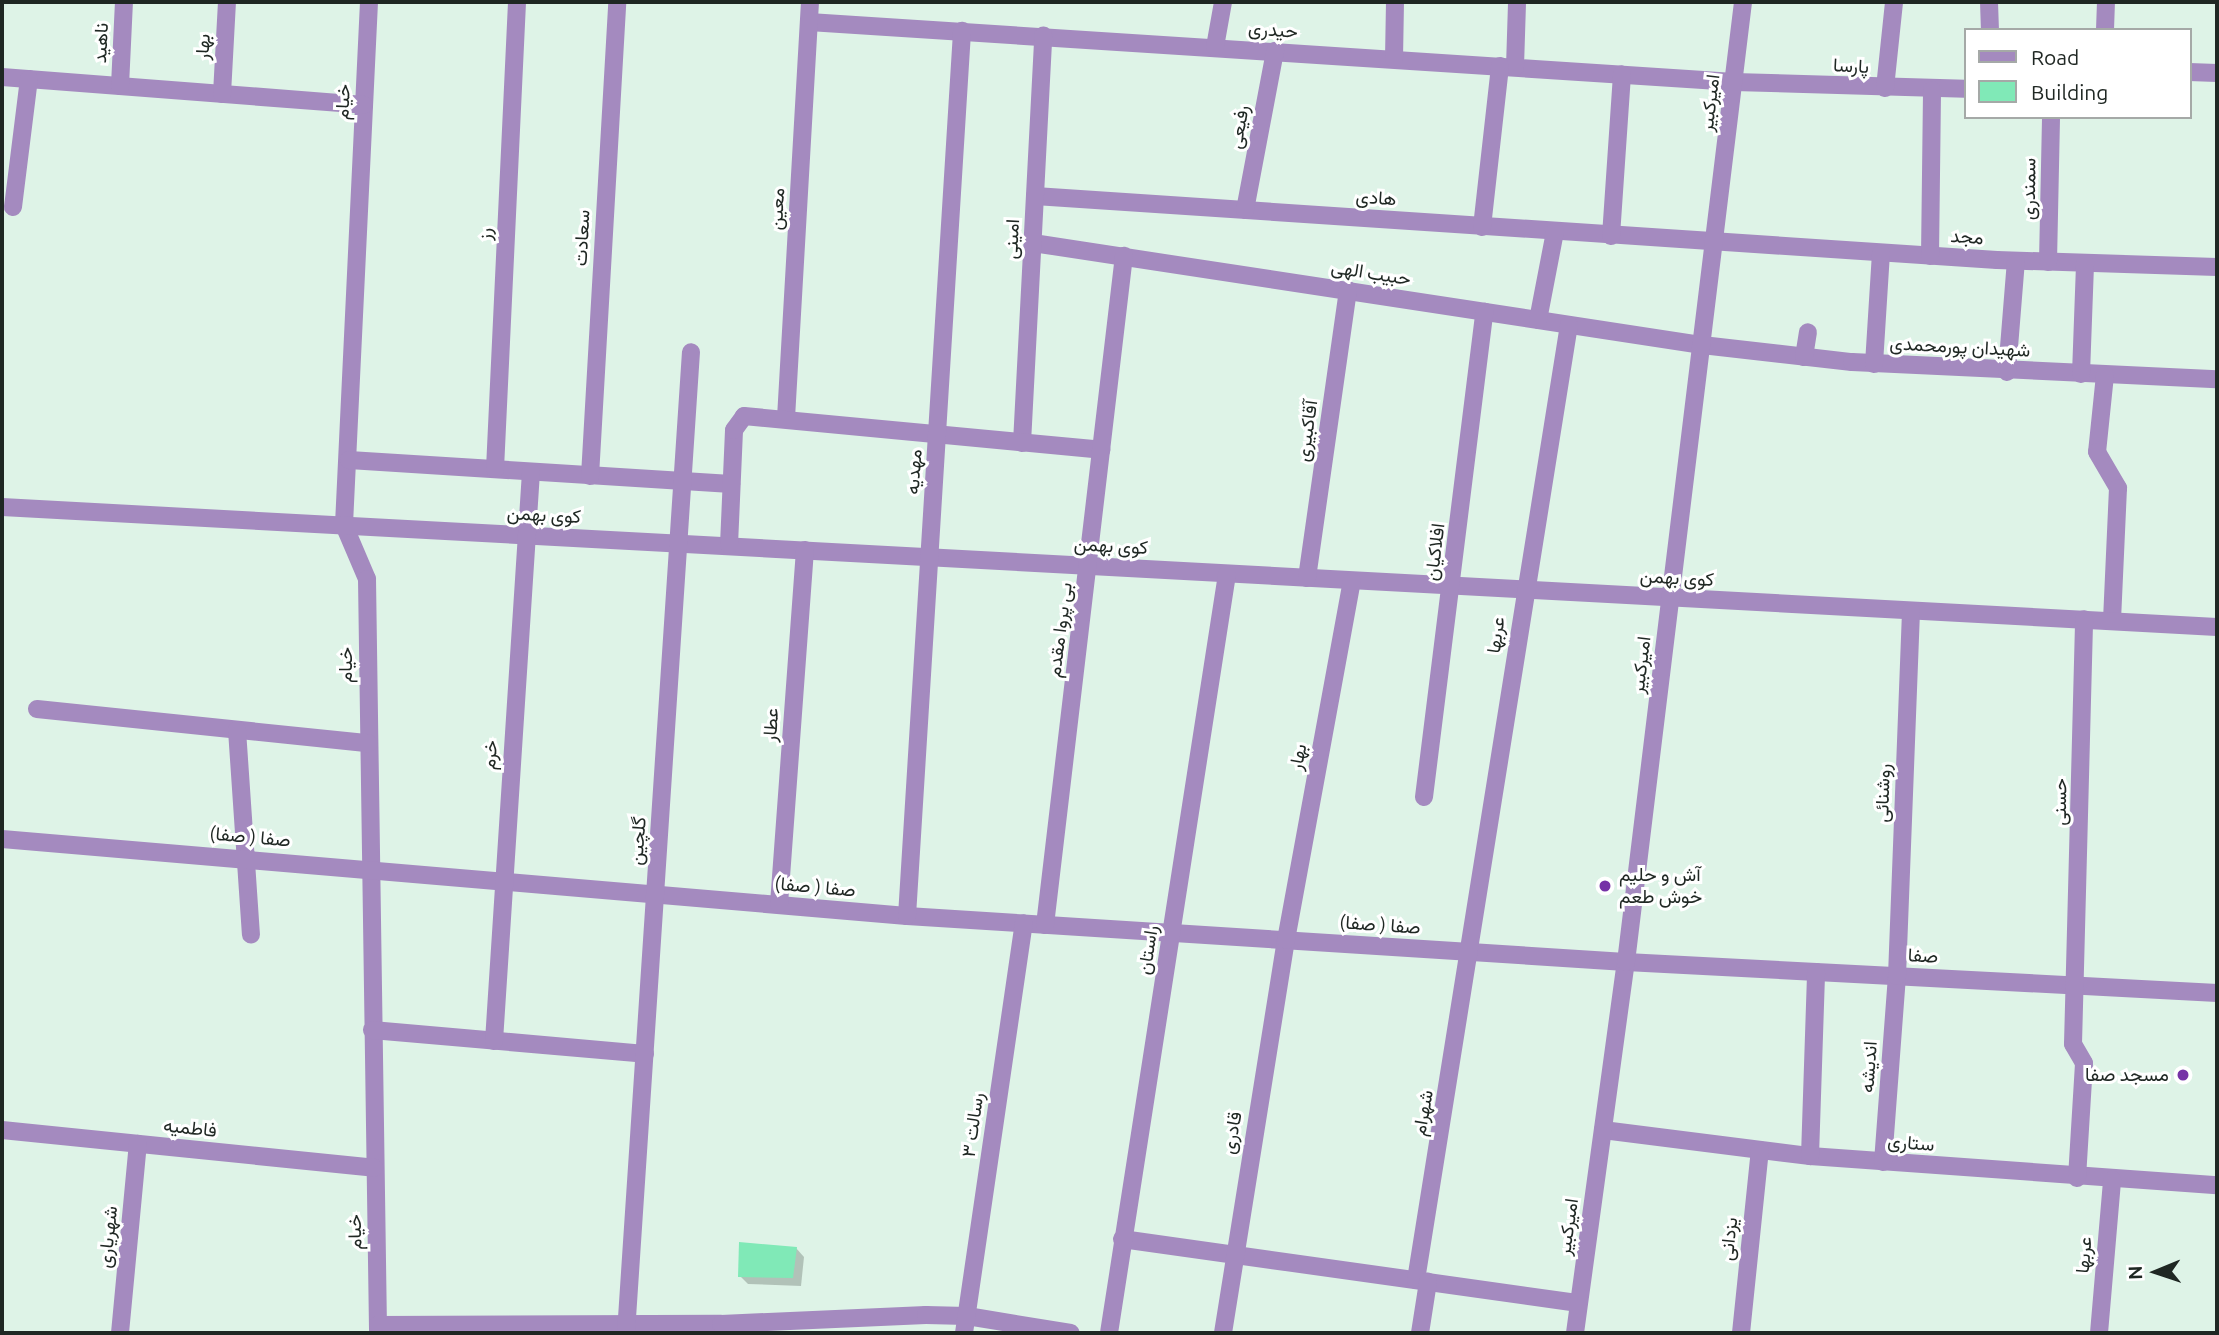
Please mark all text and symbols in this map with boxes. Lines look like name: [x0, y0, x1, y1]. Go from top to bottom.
street label: حیدری: [1247, 17, 1299, 43]
street label: ناهید: [89, 22, 113, 64]
legend: [1964, 28, 2191, 119]
street label: بهار: [191, 33, 215, 61]
text: Road: [2031, 45, 2079, 69]
street label: پارسا: [1832, 54, 1870, 78]
street label: امیرکبیر: [1695, 73, 1725, 133]
text: Building: [2031, 80, 2108, 104]
street label: خیام: [331, 83, 355, 121]
street label: رفیعی: [1224, 103, 1254, 151]
street label: سمندری: [2017, 158, 2041, 220]
street label: هادی: [1355, 185, 1397, 211]
street label: معین: [765, 187, 789, 231]
street label: سعادت: [569, 209, 595, 267]
street label: امینی: [1000, 218, 1024, 260]
street label: مجد: [1950, 224, 1984, 250]
street label: رز: [473, 227, 497, 241]
street label: حبیب الهی: [1329, 255, 1413, 291]
street label: شهیدان پورمحمدی: [1889, 332, 2031, 362]
street label: آقاکبیری: [1291, 399, 1323, 463]
street label: مهدیه: [901, 449, 927, 495]
street label: کوی بهمن: [506, 502, 582, 528]
street label: افلاکیان: [1420, 522, 1450, 582]
street label: کوی بهمن: [1073, 533, 1149, 559]
street label: کوی بهمن: [1639, 565, 1715, 591]
street label: بی پروا مقدم: [1043, 581, 1077, 679]
street label: عربها: [1482, 615, 1510, 655]
street label: امیرکبیر: [1626, 635, 1656, 695]
street label: خیام: [335, 647, 357, 683]
street label: عطار: [758, 707, 784, 743]
street label: خرم: [478, 739, 502, 771]
street label: بهار: [1284, 742, 1312, 772]
street label: روشنائی: [1871, 763, 1895, 823]
street label: حسنی: [2048, 778, 2072, 826]
street label: گلچین: [625, 816, 651, 866]
street label: صفا ( صفا): [209, 822, 291, 852]
place label: آش و حلیم خوش طعم: [1619, 864, 1702, 908]
street label: صفا ( صفا): [774, 872, 856, 902]
marker: آش و حلیم خوش طعم: [1597, 878, 1613, 894]
street label: صفا ( صفا): [1339, 911, 1421, 939]
street label: راستان: [1133, 924, 1163, 976]
street label: صفا: [1907, 944, 1939, 968]
street label: اندیشه: [1856, 1040, 1882, 1094]
place label: مسجد صفا: [2085, 1064, 2169, 1086]
marker: مسجد صفا: [2175, 1067, 2191, 1083]
street label: شهرام: [1408, 1088, 1438, 1138]
street label: رسالت ۳: [957, 1091, 989, 1159]
street label: قادری: [1217, 1110, 1247, 1156]
street label: فاطمیه: [162, 1114, 218, 1142]
street label: ستاری: [1887, 1130, 1935, 1156]
street label: امیرکبیر: [1553, 1197, 1583, 1257]
street label: شهریاری: [93, 1205, 123, 1269]
street label: خیام: [343, 1214, 367, 1250]
street label: یزدانی: [1715, 1216, 1743, 1262]
street label: عربها: [2071, 1236, 2097, 1274]
north arrow: [2121, 1237, 2191, 1307]
text: N: [2124, 1265, 2146, 1280]

